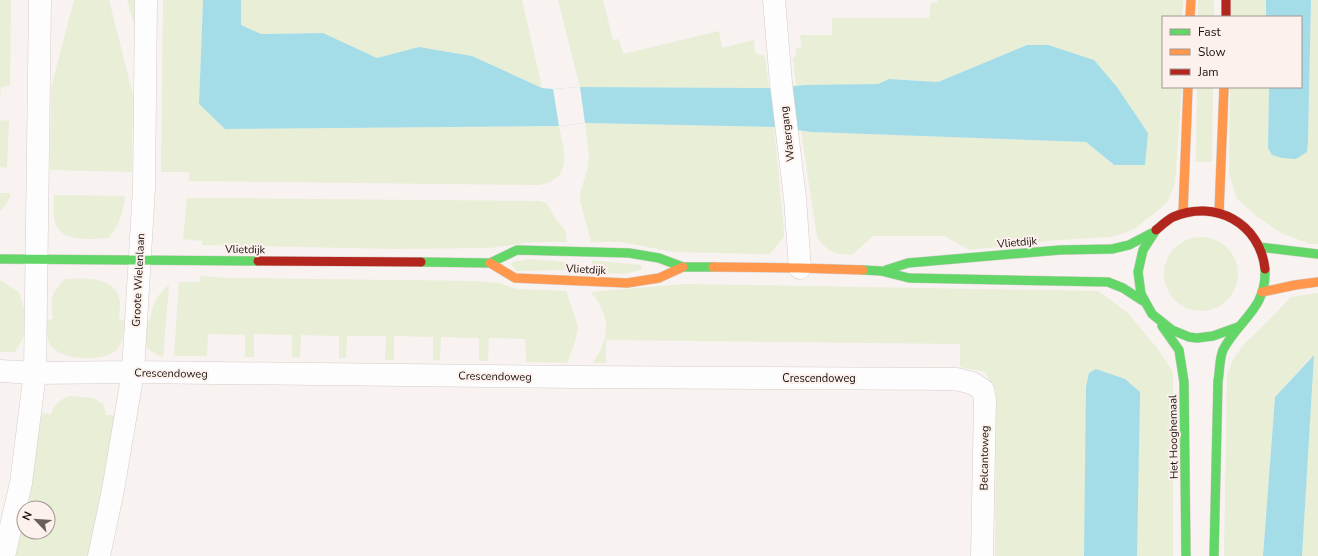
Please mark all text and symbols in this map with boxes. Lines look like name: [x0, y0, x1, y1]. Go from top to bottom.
legend: [1162, 16, 1302, 88]
text: Fast: [1198, 24, 1221, 40]
text: Slow: [1198, 44, 1226, 60]
text: Jam: [1197, 64, 1219, 80]
street label: Watergang: [777, 105, 798, 163]
street label: Groote Wielenlaan: [129, 233, 148, 327]
street label: Vlietdijk: [995, 233, 1038, 252]
street label: Vlietdijk: [224, 242, 266, 257]
street label: Vlietdijk: [565, 261, 607, 278]
street label: Crescendoweg: [134, 365, 208, 382]
street label: Crescendoweg: [458, 368, 532, 385]
street label: Crescendoweg: [782, 371, 856, 386]
street label: Het Hooghemaal: [1165, 394, 1182, 479]
street label: Belcantoweg: [976, 425, 993, 491]
north arrow: [16, 500, 56, 540]
text: N: [19, 509, 36, 523]

